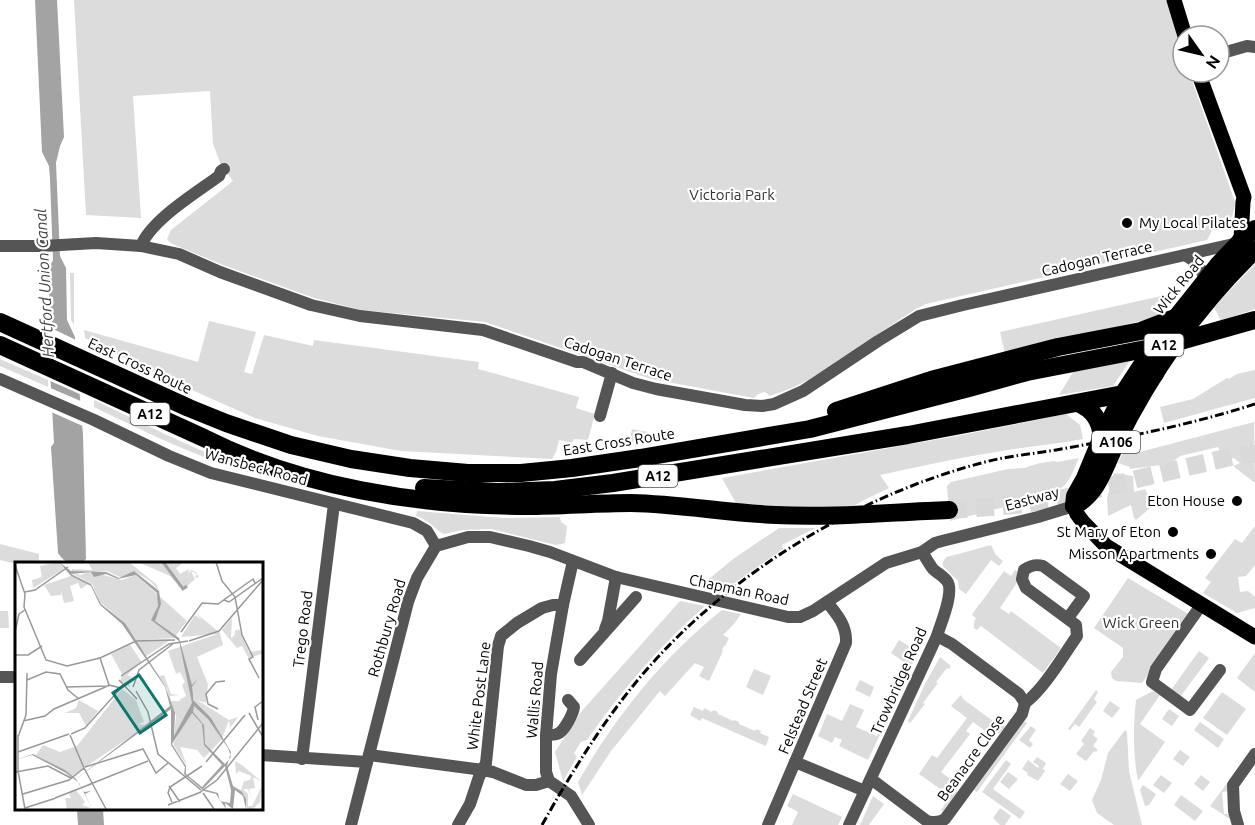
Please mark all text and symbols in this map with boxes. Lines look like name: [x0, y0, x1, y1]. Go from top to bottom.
north arrow: [1171, 24, 1231, 84]
text: N: [1203, 52, 1224, 72]
park label: Victoria Park: [689, 186, 775, 203]
water label: Hertford Union Canal: [31, 207, 57, 358]
place label: My Local Pilates: [1139, 214, 1246, 231]
marker: My Local Pilates: [1120, 216, 1134, 230]
street label: Cadogan Terrace: [1040, 238, 1154, 280]
street label: Wick Road: [1150, 252, 1207, 317]
street label: Cadogan Terrace: [562, 333, 675, 384]
street label: East Cross Route: [85, 334, 195, 397]
road number: A12: [1144, 334, 1184, 356]
road number: A12: [130, 403, 170, 425]
street label: East Cross Route: [562, 424, 676, 459]
road number: A106: [1092, 431, 1140, 453]
street label: Wansbeck Road: [203, 445, 310, 488]
road number: A12: [638, 465, 678, 487]
street label: Eastway: [1003, 483, 1061, 514]
place label: Eton House: [1147, 492, 1225, 509]
marker: Eton House: [1230, 494, 1244, 508]
place label: St Mary of Eton: [1057, 523, 1161, 540]
marker: St Mary of Eton: [1166, 525, 1180, 539]
place label: Misson Apartments: [1069, 545, 1199, 562]
marker: Misson Apartments: [1204, 547, 1218, 561]
inset map: [15, 562, 262, 810]
street label: Chapman Road: [688, 571, 791, 608]
street label: Rothbury Road: [364, 577, 409, 679]
street label: Trego Road: [289, 590, 316, 668]
park label: Wick Green: [1103, 614, 1179, 631]
street label: Trowbridge Road: [867, 624, 930, 737]
street label: White Post Lane: [463, 641, 494, 751]
street label: Felstead Street: [775, 655, 830, 756]
street label: Wallis Road: [523, 661, 546, 739]
street label: Beanacre Close: [933, 711, 1008, 804]

